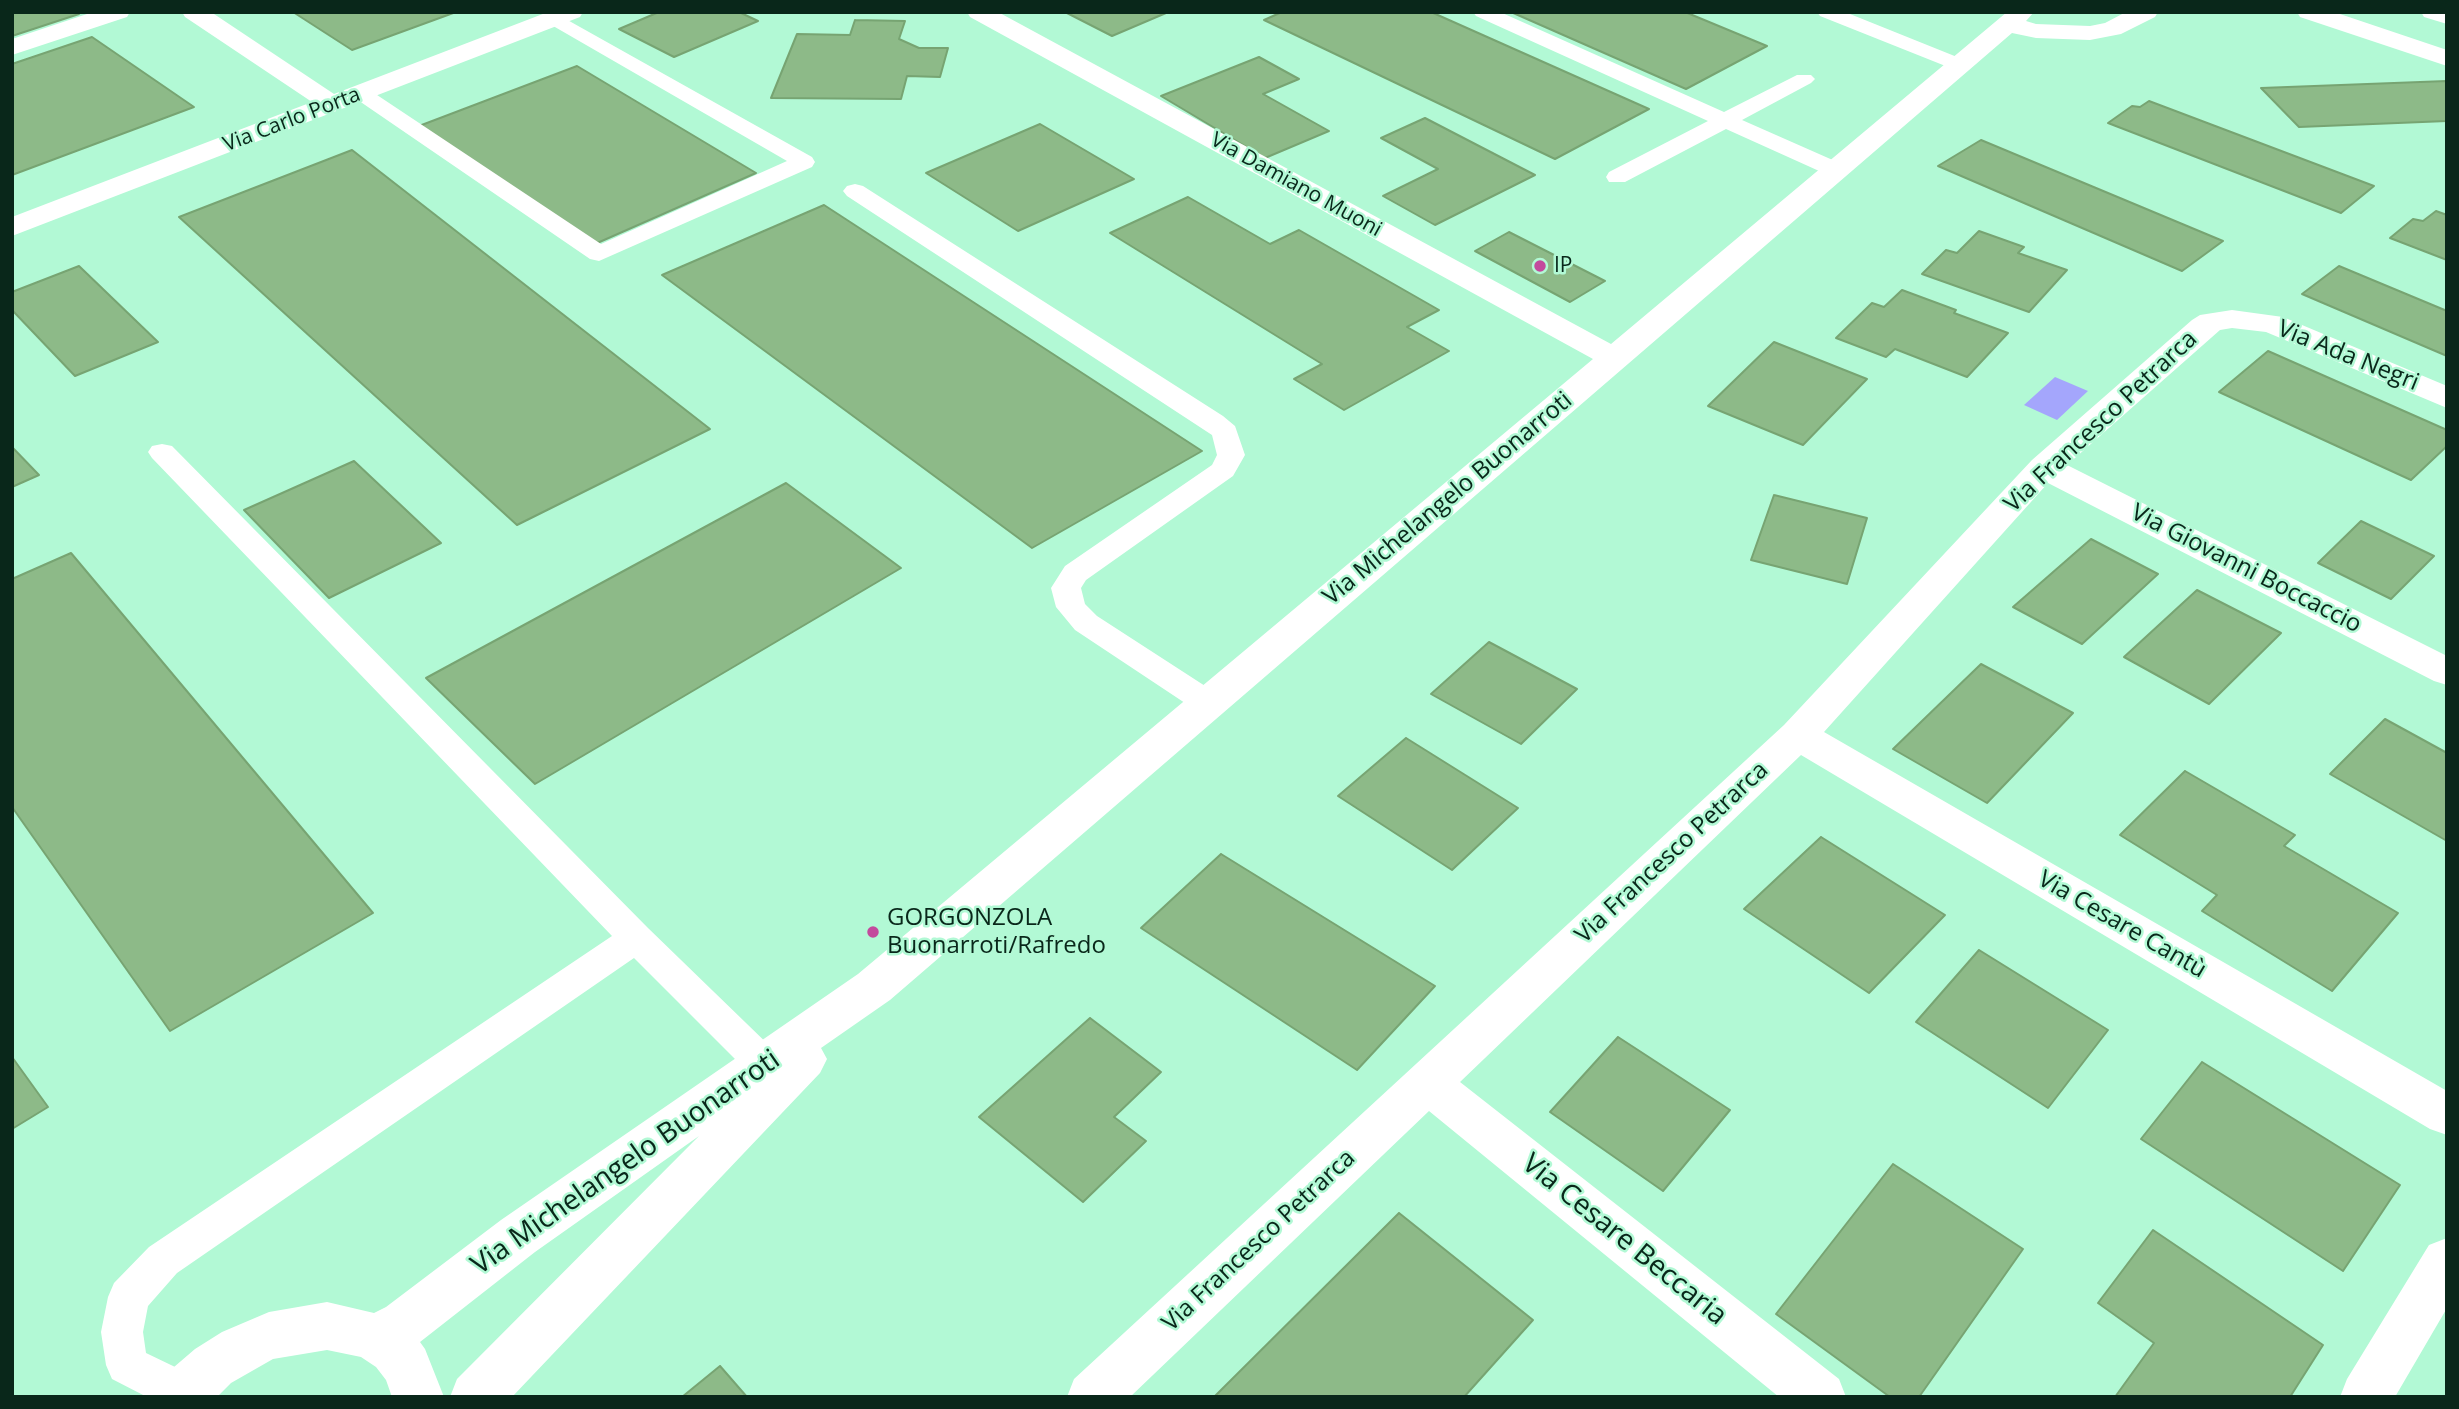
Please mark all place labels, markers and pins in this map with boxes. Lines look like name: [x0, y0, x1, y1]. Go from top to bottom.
place label: IP: [1554, 253, 1572, 279]
marker: IP: [1532, 258, 1548, 274]
place label: GORGONZOLA Buonarroti/Rafredo: [887, 904, 1106, 960]
marker: GORGONZOLA Buonarroti/Rafredo: [865, 924, 881, 940]

